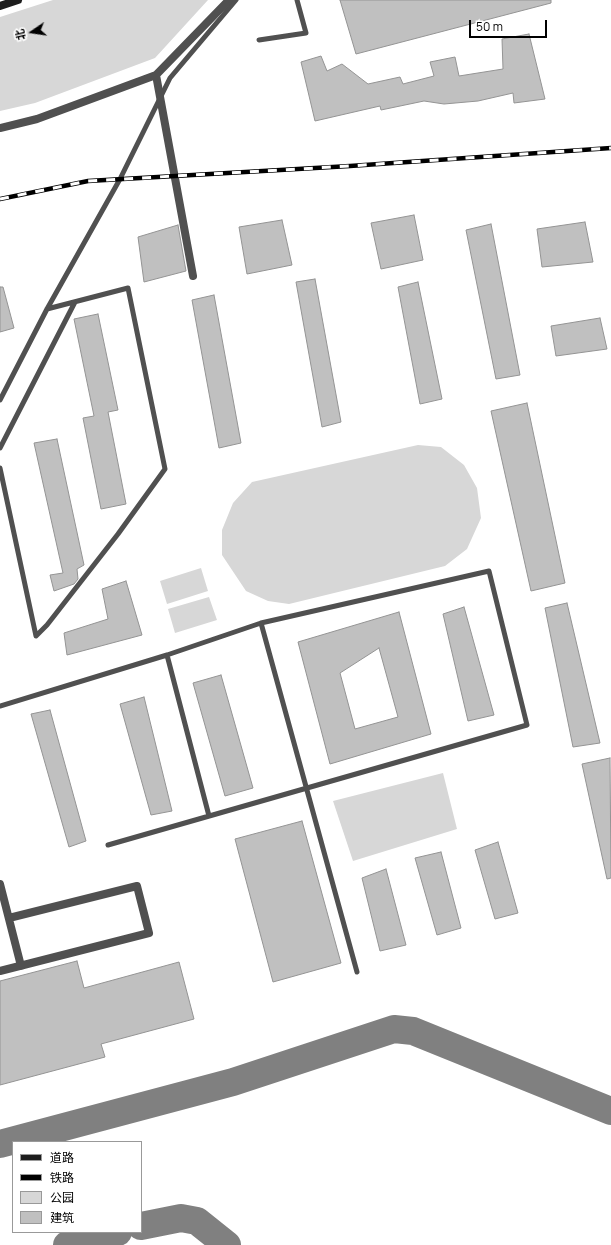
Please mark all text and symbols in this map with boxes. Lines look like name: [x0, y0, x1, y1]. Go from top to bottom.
north arrow: [12, 12, 52, 52]
scale bar: [471, 12, 549, 38]
text: 50 m: [476, 18, 503, 35]
text: 北: [11, 28, 28, 42]
legend: [12, 1141, 142, 1233]
text: 道路: [50, 1149, 74, 1166]
text: 铁路: [50, 1169, 74, 1186]
text: 公园: [50, 1189, 74, 1206]
text: 建筑: [50, 1209, 74, 1226]

